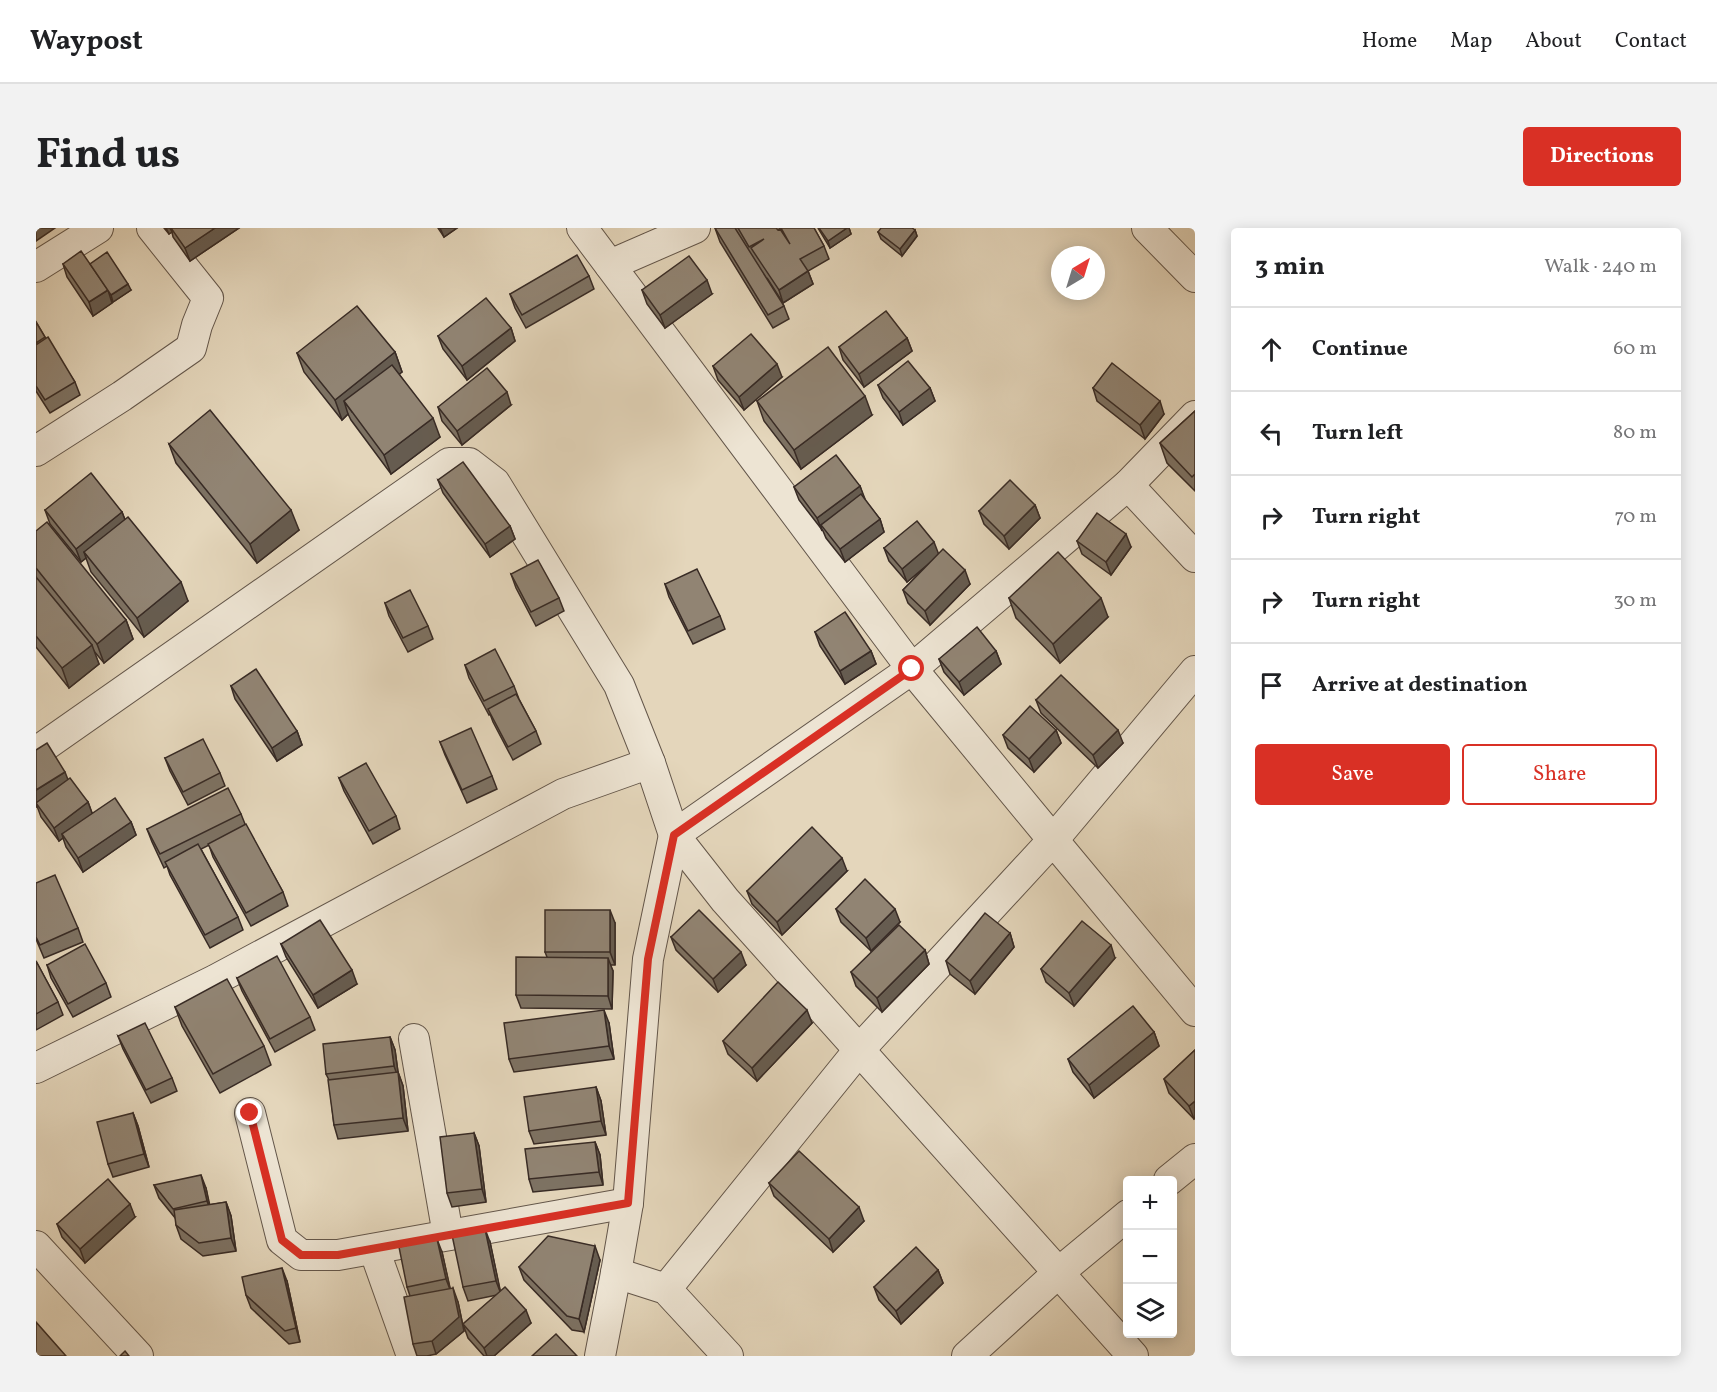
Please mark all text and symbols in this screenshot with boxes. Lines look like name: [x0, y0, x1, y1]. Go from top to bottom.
text: Waypost: [30, 22, 143, 61]
text: Home: [1362, 27, 1417, 56]
text: Map: [1450, 27, 1492, 56]
text: About: [1525, 27, 1582, 56]
text: Contact: [1615, 27, 1687, 56]
text: Find us: [36, 127, 180, 186]
button: Directions: [1523, 127, 1681, 186]
north arrow: [1051, 246, 1105, 300]
text: 3 min: [1255, 249, 1325, 285]
text: Walk · 240 m: [1544, 253, 1657, 281]
icon: ahead: [1255, 333, 1288, 366]
text: Continue: [1312, 334, 1408, 365]
text: 60 m: [1613, 335, 1657, 363]
icon: left: [1255, 417, 1288, 450]
text: Turn left: [1312, 418, 1403, 449]
text: 80 m: [1613, 419, 1657, 447]
icon: right: [1255, 501, 1288, 534]
text: Turn right: [1312, 502, 1420, 533]
text: 70 m: [1614, 503, 1657, 531]
icon: right: [1255, 585, 1288, 618]
text: Turn right: [1312, 586, 1420, 617]
text: 30 m: [1613, 587, 1657, 615]
route start: [898, 655, 924, 681]
icon: arrive: [1255, 669, 1288, 702]
text: Arrive at destination: [1312, 670, 1528, 701]
button: Save: [1255, 744, 1450, 805]
button: Share: [1462, 744, 1657, 805]
route end: [236, 1099, 262, 1125]
map controls: [1123, 1176, 1177, 1338]
button: +: [1123, 1176, 1177, 1230]
button: −: [1123, 1230, 1177, 1284]
button: layers: [1123, 1284, 1177, 1338]

